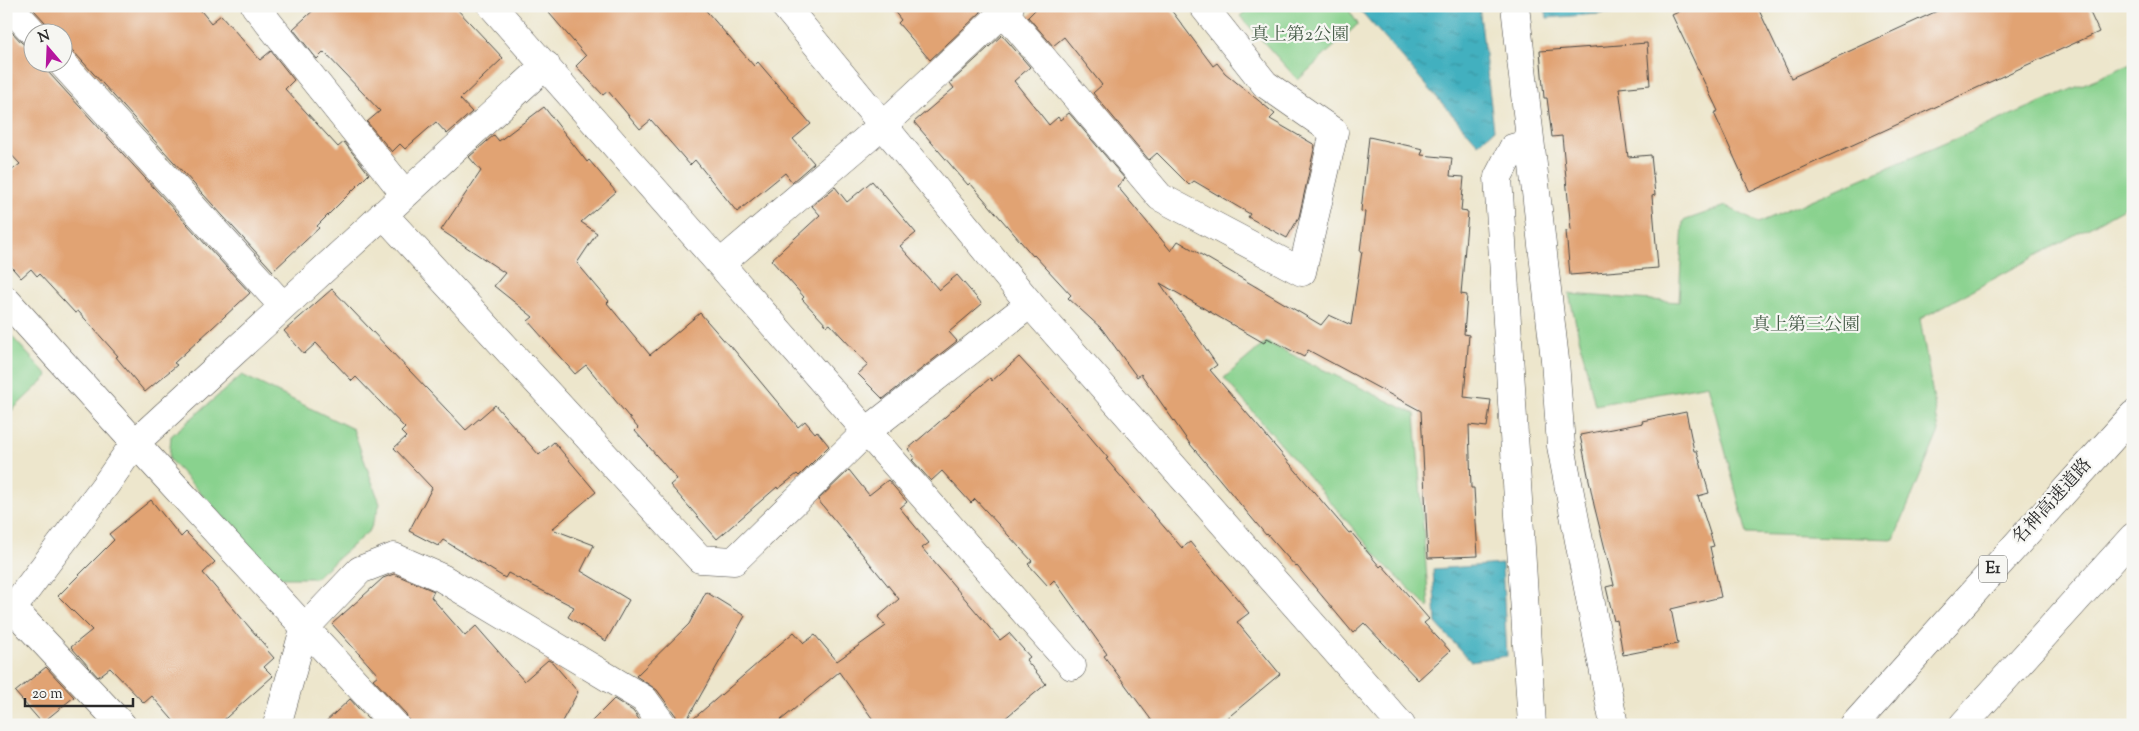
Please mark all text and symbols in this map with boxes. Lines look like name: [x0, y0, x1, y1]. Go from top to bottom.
north arrow: [22, 22, 72, 72]
park label: 真上第2公園: [1251, 23, 1349, 49]
text: N: [36, 26, 53, 49]
park label: 真上第三公園: [1752, 313, 1860, 339]
street label: 名神高速道路: [2007, 453, 2099, 551]
road number: E1: [1979, 556, 2007, 582]
scale bar: [25, 676, 132, 708]
text: 20 m: [32, 684, 63, 705]

